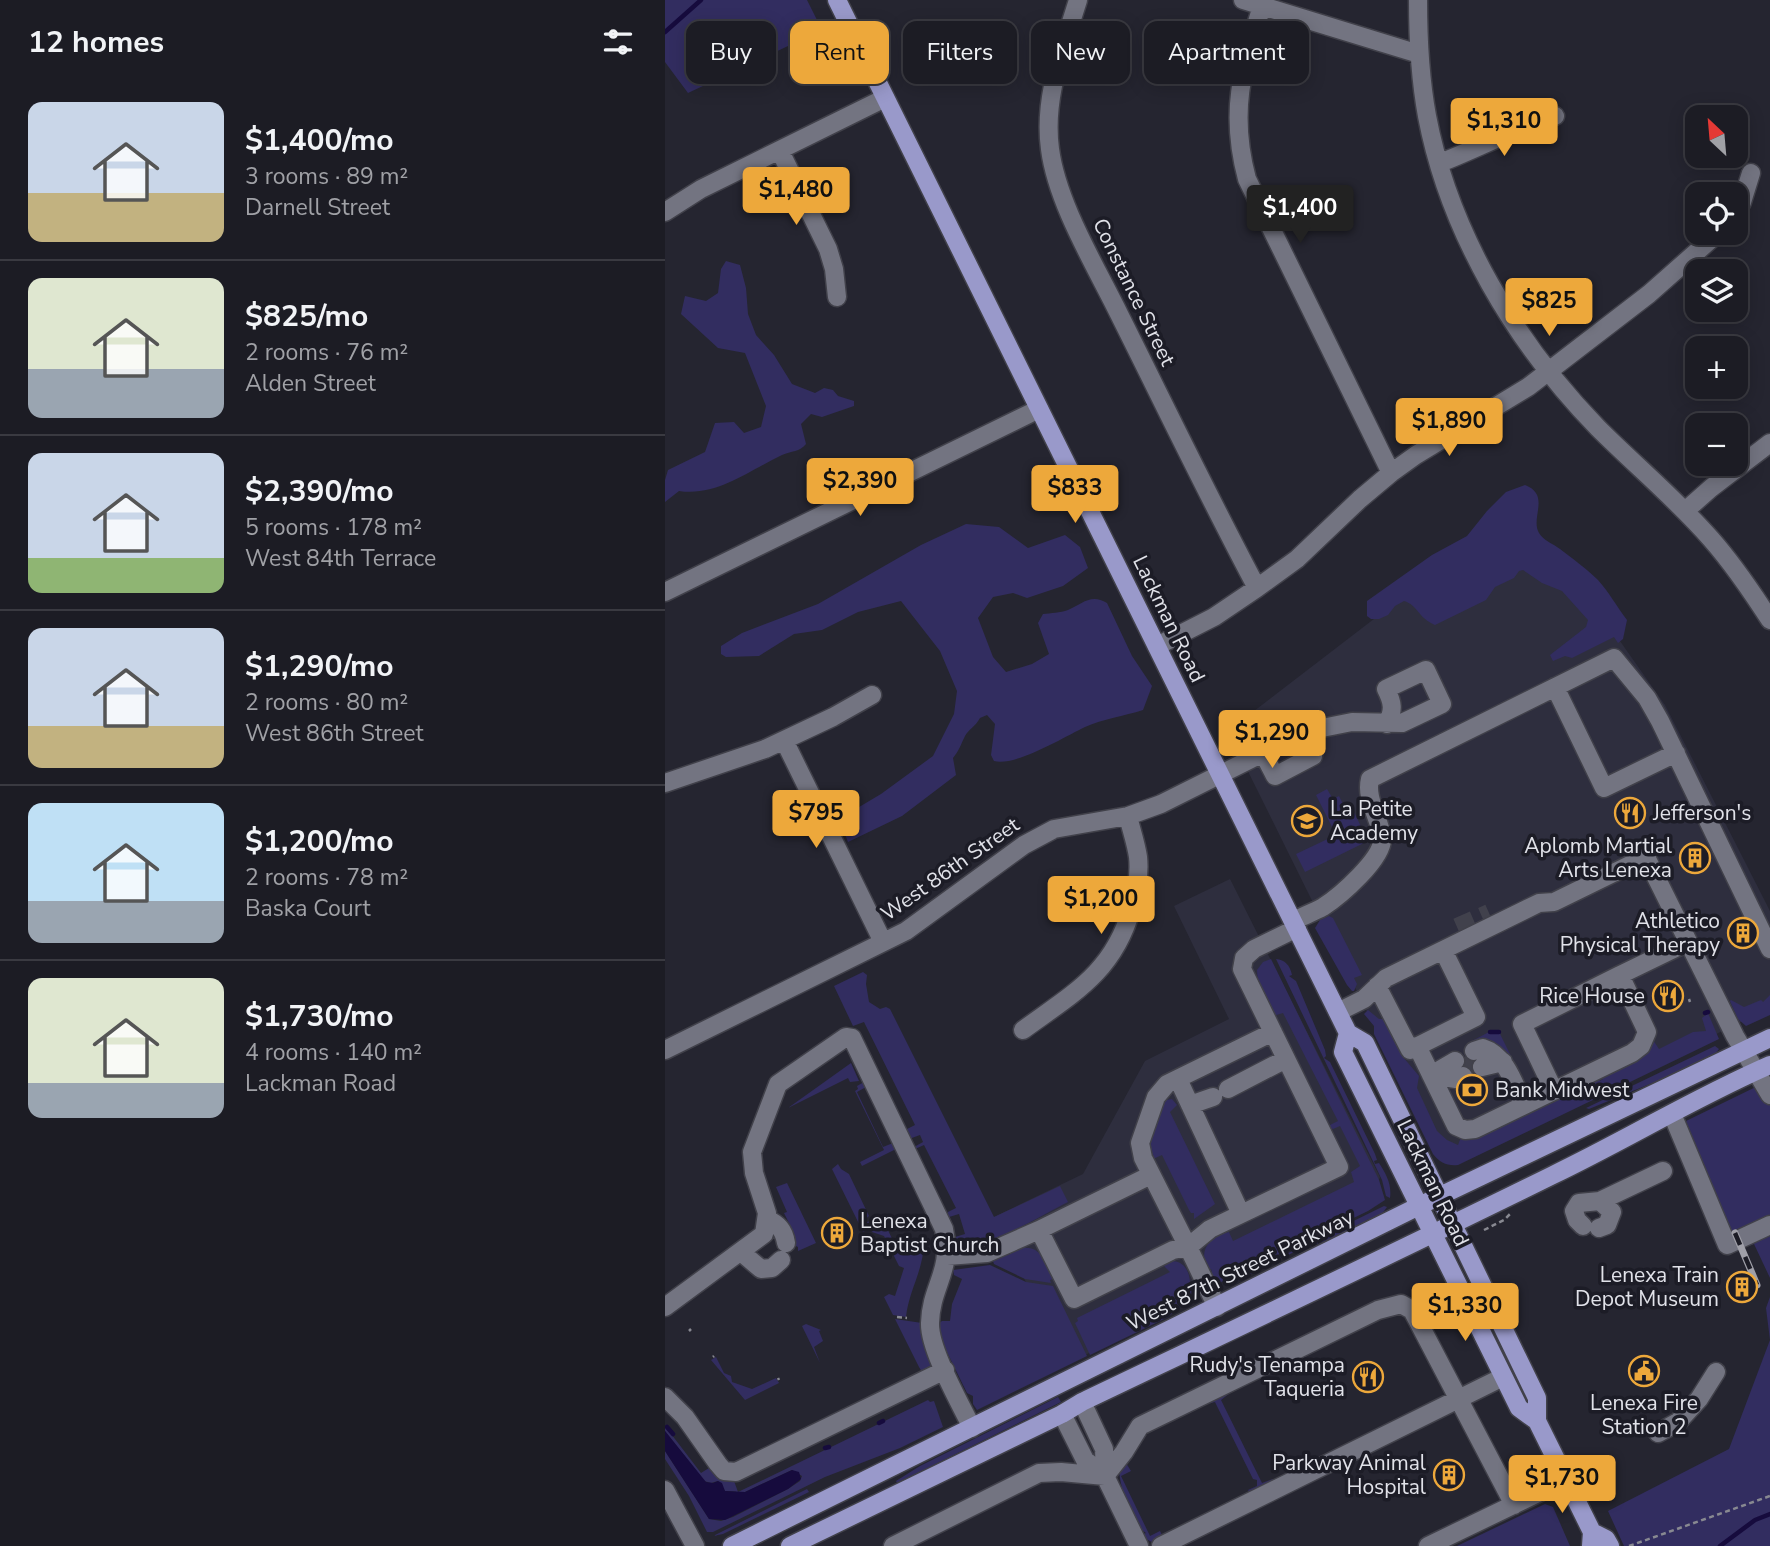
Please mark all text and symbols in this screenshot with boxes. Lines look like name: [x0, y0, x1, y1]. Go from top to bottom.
chip: Buy: [686, 21, 776, 84]
chip: Rent: [790, 21, 889, 84]
chip: Filters: [903, 21, 1017, 84]
chip: New: [1031, 21, 1130, 84]
chip: Apartment: [1144, 21, 1309, 84]
text: 12 homes: [28, 22, 164, 63]
icon: filters: [599, 23, 637, 61]
pin: $1,310: [1447, 99, 1561, 158]
text: $1,310: [1467, 105, 1541, 136]
north arrow: [1685, 105, 1748, 168]
map controls: [1685, 105, 1748, 476]
text: $1,400/mo: [245, 120, 394, 161]
icon: home: [84, 130, 168, 214]
text: 3 rooms · 89 m²: [245, 161, 408, 192]
pin: $1,480: [739, 168, 853, 227]
text: $1,480: [759, 174, 833, 205]
button: locate: [1685, 182, 1748, 245]
pin: $1,400: [1243, 186, 1357, 245]
text: Darnell Street: [245, 192, 390, 223]
text: $1,400: [1263, 192, 1337, 223]
street label: Constance Street: [1086, 214, 1182, 371]
button: layers: [1685, 259, 1748, 322]
pin: $825: [1508, 278, 1590, 338]
text: $825: [1521, 285, 1577, 316]
text: $825/mo: [245, 296, 368, 337]
icon: home: [84, 306, 168, 390]
button: +: [1685, 336, 1748, 399]
text: 2 rooms · 76 m²: [245, 337, 408, 368]
text: Alden Street: [245, 368, 376, 399]
pin: $1,890: [1392, 398, 1506, 458]
text: $1,890: [1412, 405, 1486, 436]
button: −: [1685, 413, 1748, 476]
pin: $2,390: [803, 458, 917, 518]
text: $2,390: [823, 465, 897, 496]
pin: $833: [1034, 466, 1116, 525]
text: $2,390/mo: [245, 471, 394, 512]
text: $833: [1047, 472, 1103, 503]
icon: home: [84, 481, 168, 565]
text: 5 rooms · 178 m²: [245, 512, 422, 543]
text: West 84th Terrace: [245, 543, 436, 574]
street label: Lackman Road: [1126, 551, 1212, 687]
text: $1,290/mo: [245, 646, 394, 687]
icon: home: [84, 656, 168, 740]
text: 2 rooms · 80 m²: [245, 687, 408, 718]
pin: $1,290: [1215, 710, 1329, 770]
text: $1,290: [1235, 717, 1309, 748]
text: West 86th Street: [245, 718, 424, 749]
pin: $795: [775, 790, 857, 850]
place label: La Petite Academy: [1330, 795, 1418, 847]
restaurant icon: Jefferson's: [1613, 796, 1647, 830]
text: $795: [788, 797, 844, 828]
place label: Jefferson's: [1652, 799, 1751, 827]
school or university icon: La Petite Academy: [1290, 804, 1324, 838]
street label: West 86th Street: [875, 810, 1025, 927]
text: $1,200/mo: [245, 821, 394, 862]
icon: home: [84, 831, 168, 915]
place label: Aplomb Martial Arts Lenexa: [1524, 832, 1673, 884]
building icon: Aplomb Martial Arts Lenexa: [1678, 841, 1712, 875]
text: 2 rooms · 78 m²: [245, 862, 408, 893]
pin: $1,200: [1044, 876, 1158, 936]
text: $1,200: [1064, 883, 1138, 914]
text: Baska Court: [245, 893, 371, 924]
place label: Athletico Physical Therapy: [1560, 907, 1720, 959]
building icon: Athletico Physical Therapy: [1726, 916, 1760, 950]
restaurant icon: Rice House: [1651, 979, 1685, 1013]
place label: Rice House: [1539, 982, 1645, 1010]
text: $1,730/mo: [245, 996, 394, 1037]
icon: home: [84, 1006, 168, 1090]
text: 4 rooms · 140 m²: [245, 1037, 422, 1068]
text: Lackman Road: [245, 1068, 396, 1099]
bank icon: Bank Midwest: [1455, 1073, 1489, 1107]
place label: Bank Midwest: [1495, 1076, 1630, 1104]
street label: Lackman Road: [1390, 1115, 1476, 1251]
street label: West 87th Street Parkway: [1122, 1203, 1358, 1337]
place label: Lenexa Baptist Church: [860, 1207, 999, 1259]
building icon: Lenexa Baptist Church: [820, 1216, 854, 1250]
place label: Lenexa Train Depot Museum: [1575, 1261, 1719, 1313]
building icon: Lenexa Train Depot Museum: [1725, 1270, 1759, 1304]
pin: $1,330: [1408, 1284, 1522, 1343]
text: $1,330: [1428, 1290, 1502, 1321]
place label: Rudy's Tenampa Taqueria: [1189, 1351, 1345, 1403]
public building icon: Lenexa Fire Station 2: [1627, 1354, 1661, 1388]
restaurant icon: Rudy's Tenampa Taqueria: [1351, 1360, 1385, 1394]
place label: Lenexa Fire Station 2: [1590, 1389, 1698, 1441]
place label: Parkway Animal Hospital: [1272, 1449, 1427, 1501]
pin: $1,730: [1505, 1456, 1619, 1515]
building icon: Parkway Animal Hospital: [1432, 1458, 1466, 1492]
text: $1,730: [1525, 1462, 1599, 1493]

